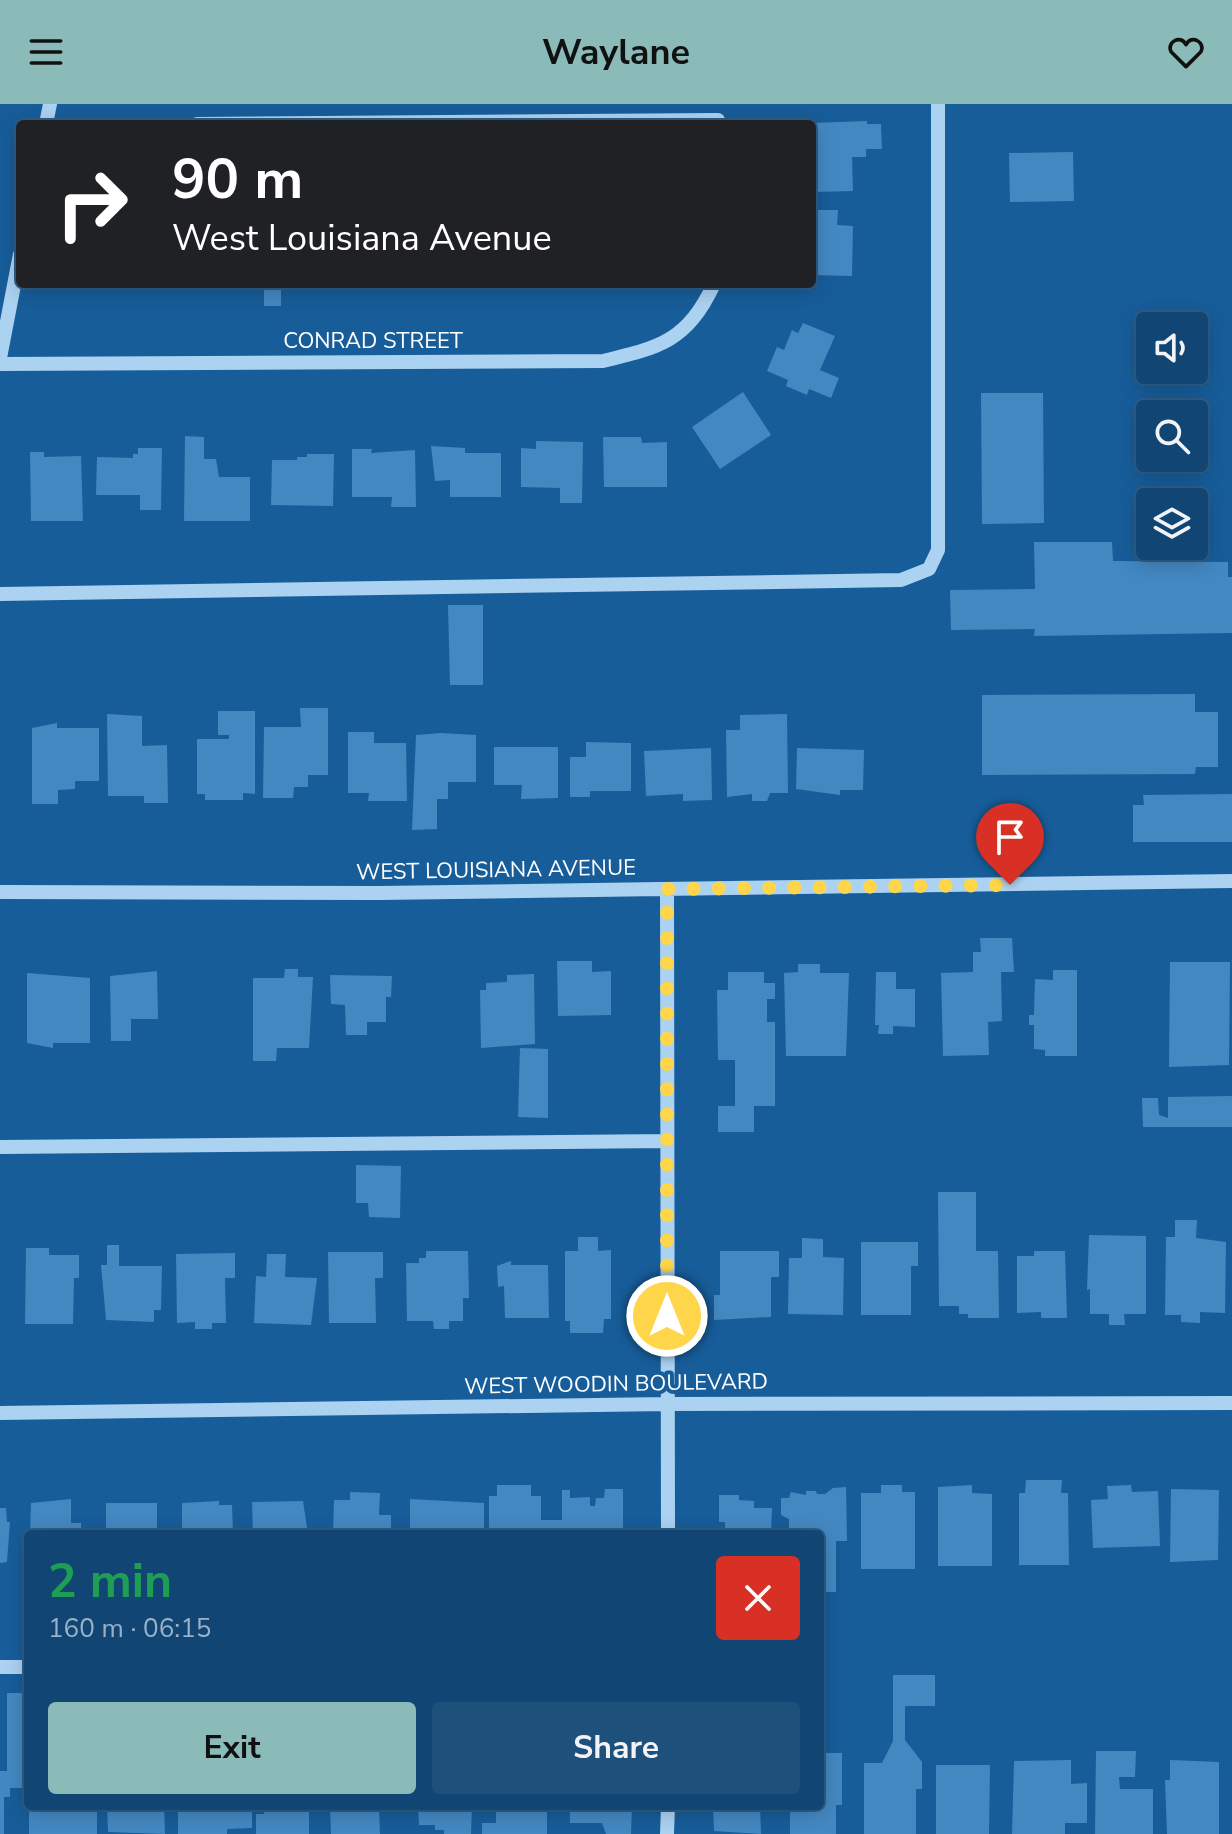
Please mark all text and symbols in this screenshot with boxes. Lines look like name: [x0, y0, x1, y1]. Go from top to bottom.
text: Waylane: [542, 28, 690, 77]
icon: menu: [24, 30, 68, 74]
icon: heart: [1164, 30, 1208, 74]
text: 90 m: [172, 141, 303, 218]
icon: right: [40, 152, 144, 256]
text: West Louisiana Avenue: [172, 214, 552, 263]
map controls: [1136, 312, 1208, 560]
button: sound: [1136, 312, 1208, 384]
street label: CONRAD STREET: [283, 326, 464, 356]
button: search: [1136, 400, 1208, 472]
button: layers: [1136, 488, 1208, 560]
pin: [976, 803, 1044, 885]
icon: arrive: [988, 815, 1032, 859]
street label: WEST LOUISIANA AVENUE: [356, 853, 636, 887]
position arrow: [625, 1274, 709, 1358]
street label: WEST WOODIN BOULEVARD: [464, 1366, 768, 1402]
text: 2 min: [48, 1548, 172, 1614]
button: close: [716, 1556, 800, 1640]
text: 160 m · 06:15: [48, 1611, 211, 1646]
button: Exit: [48, 1702, 416, 1794]
button: Share: [432, 1702, 800, 1794]

